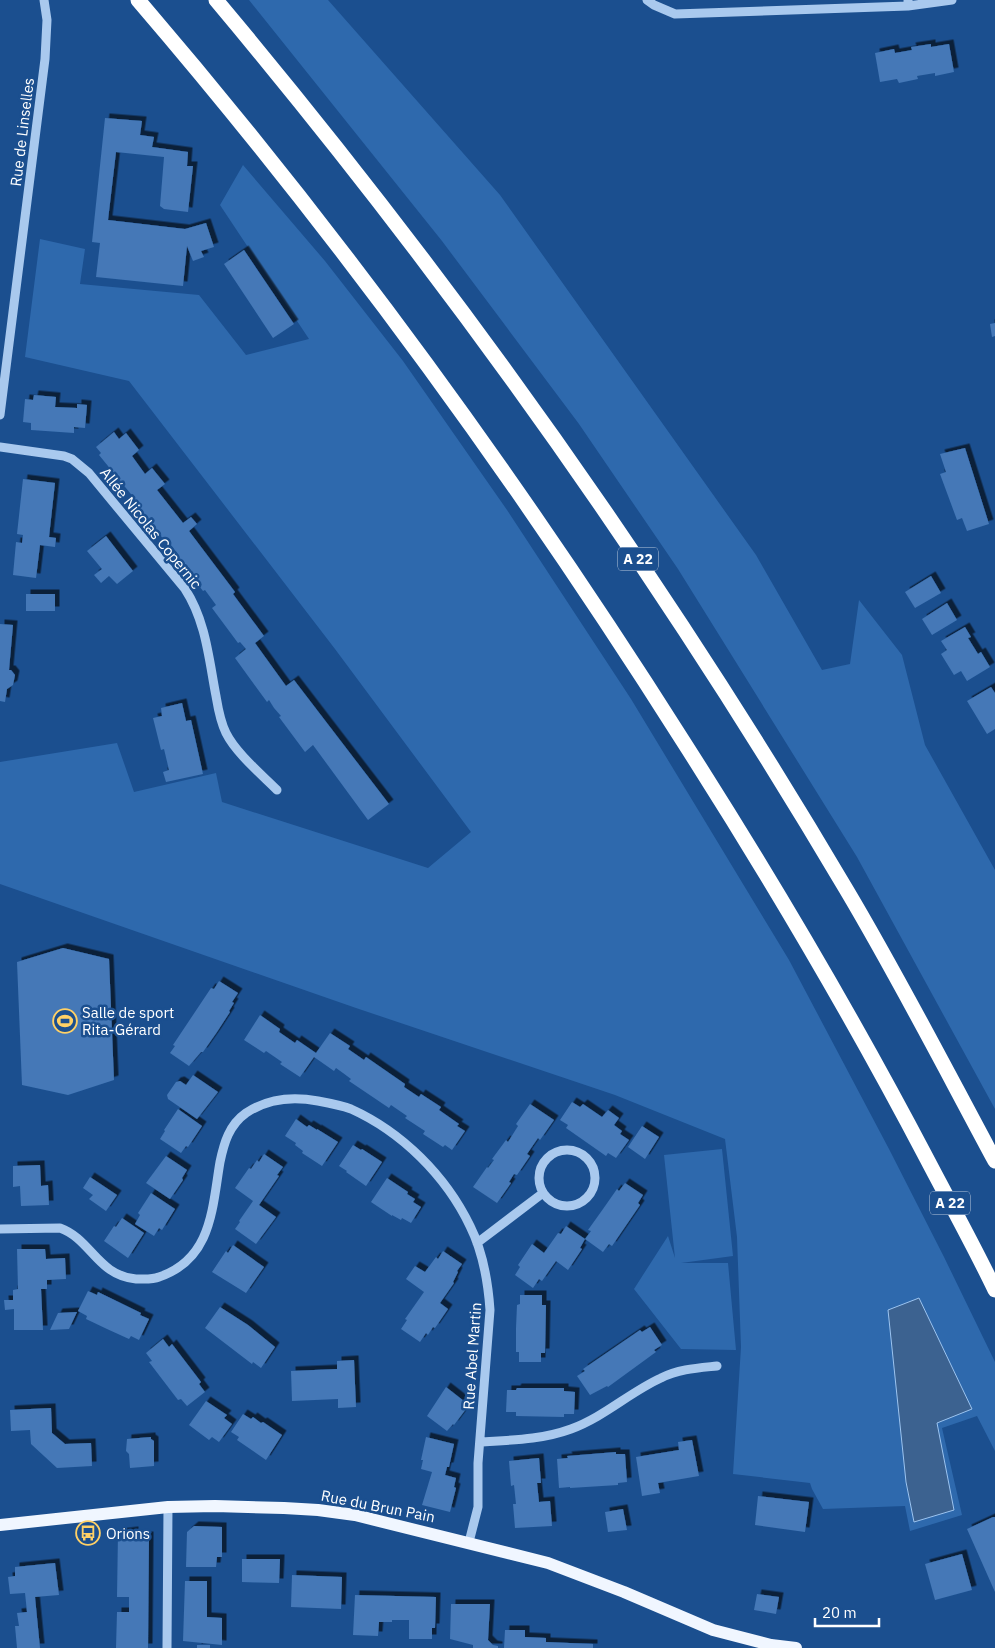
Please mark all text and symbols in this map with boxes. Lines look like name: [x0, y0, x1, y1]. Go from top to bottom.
street label: Rue de Linselles: [6, 77, 38, 187]
street label: Allée Nicolas Copernic: [96, 463, 206, 593]
road number: A 22: [618, 548, 658, 570]
place label: Salle de sport Rita-Gérard: [82, 1003, 174, 1039]
sports icon: Salle de sport Rita-Gérard: [52, 1008, 78, 1034]
road number: A 22: [930, 1192, 970, 1214]
street label: Rue Abel Martin: [459, 1302, 485, 1410]
street label: Rue du Brun Pain: [319, 1486, 437, 1526]
bus stop icon: Orions: [75, 1520, 101, 1546]
place label: Orions: [106, 1524, 150, 1543]
scale bar: [815, 1596, 879, 1628]
text: 20 m: [822, 1603, 857, 1622]

